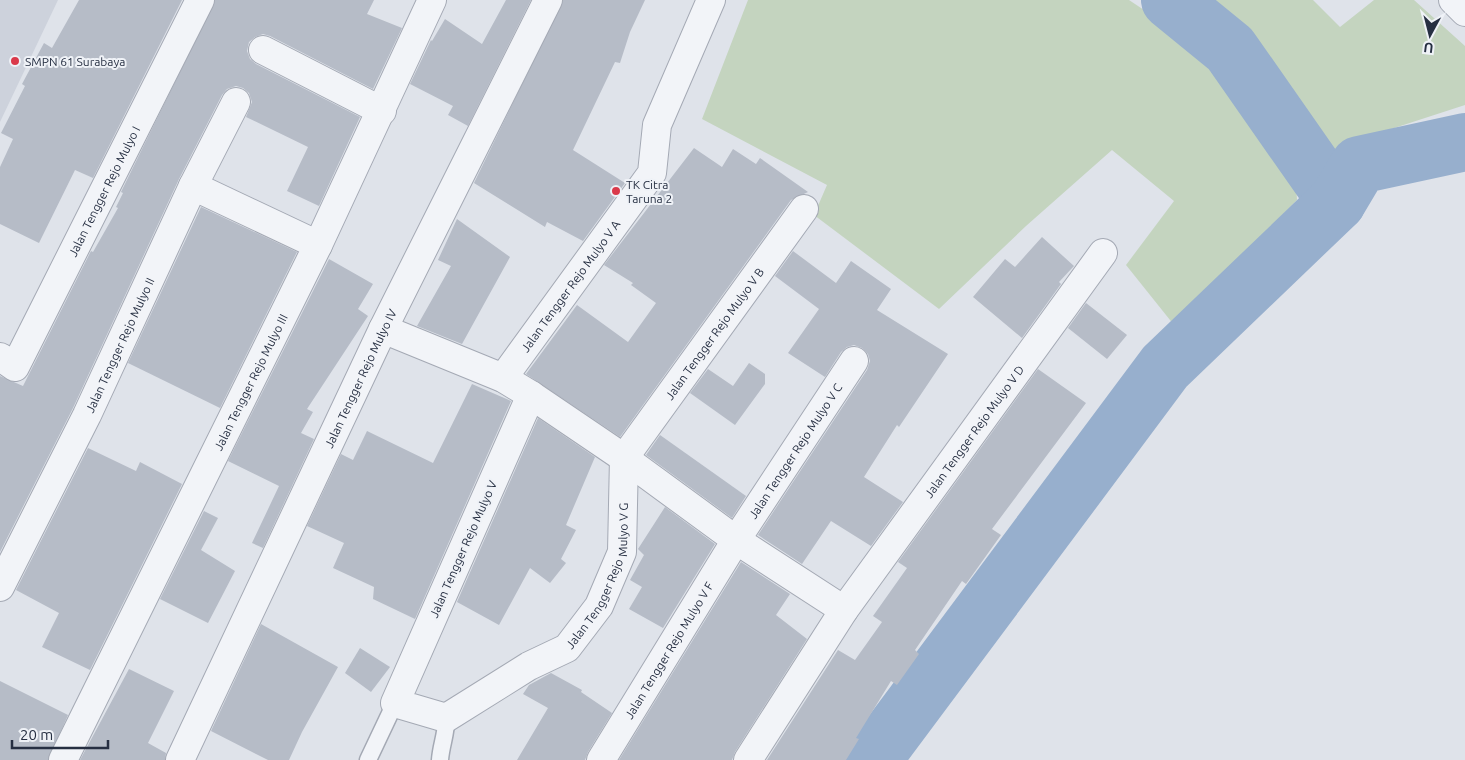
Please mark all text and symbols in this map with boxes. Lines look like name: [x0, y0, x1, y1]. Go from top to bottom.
north arrow: [1405, 10, 1455, 60]
text: U: [1423, 39, 1434, 56]
marker: SMPN 61 Surabaya: [9, 55, 21, 67]
place label: SMPN 61 Surabaya: [25, 55, 125, 68]
street label: Jalan Tengger Rejo Mulyo I: [65, 124, 142, 258]
place label: TK Citra Taruna 2: [626, 178, 672, 205]
marker: TK Citra Taruna 2: [610, 185, 622, 197]
street label: Jalan Tengger Rejo Mulyo V A: [518, 217, 622, 354]
street label: Jalan Tengger Rejo Mulyo V B: [662, 265, 766, 402]
street label: Jalan Tengger Rejo Mulyo II: [83, 275, 156, 414]
street label: Jalan Tengger Rejo Mulyo IV: [322, 307, 399, 450]
street label: Jalan Tengger Rejo Mulyo III: [211, 312, 289, 452]
street label: Jalan Tengger Rejo Mulyo V D: [921, 363, 1026, 500]
street label: Jalan Tengger Rejo Mulyo V C: [746, 380, 844, 521]
street label: Jalan Tengger Rejo Mulyo V: [427, 478, 499, 620]
street label: Jalan Tengger Rejo Mulyo V G: [563, 502, 630, 651]
street label: Jalan Tengger Rejo Mulyo V F: [622, 579, 715, 721]
scale bar: [12, 718, 109, 750]
text: 20 m: [20, 726, 53, 743]

